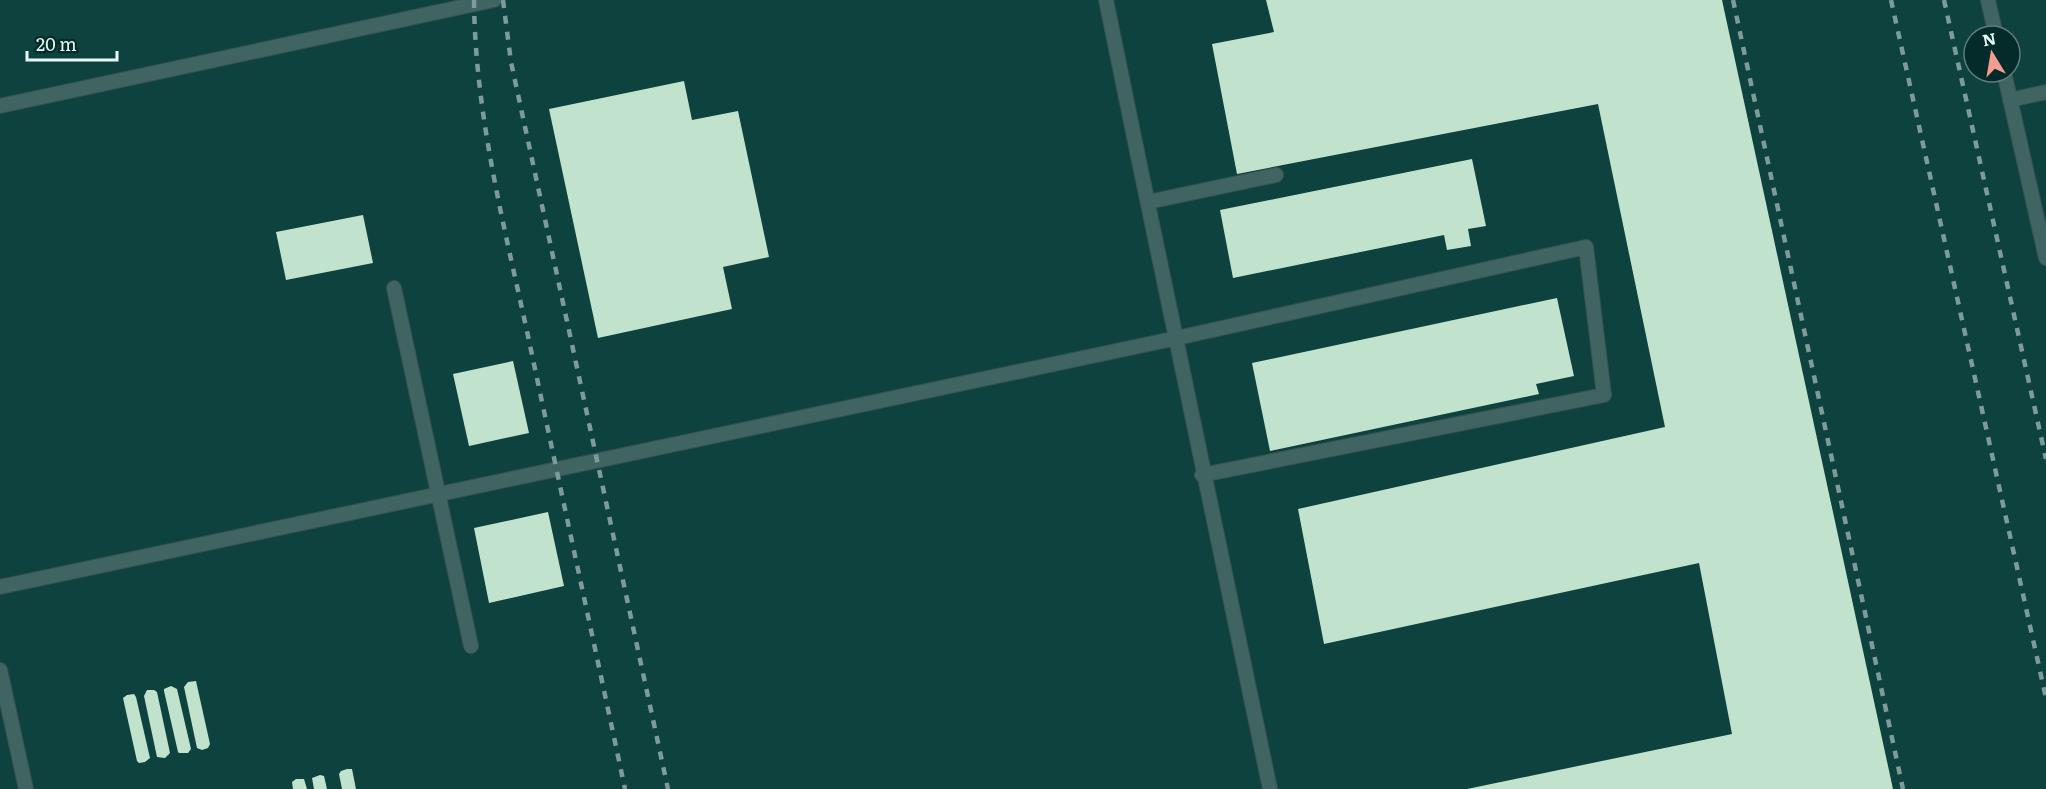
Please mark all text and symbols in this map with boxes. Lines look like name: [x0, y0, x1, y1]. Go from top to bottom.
scale bar: [27, 24, 117, 62]
north arrow: [1962, 24, 2022, 84]
text: N: [1980, 25, 1998, 51]
text: 20 m: [36, 30, 77, 57]

